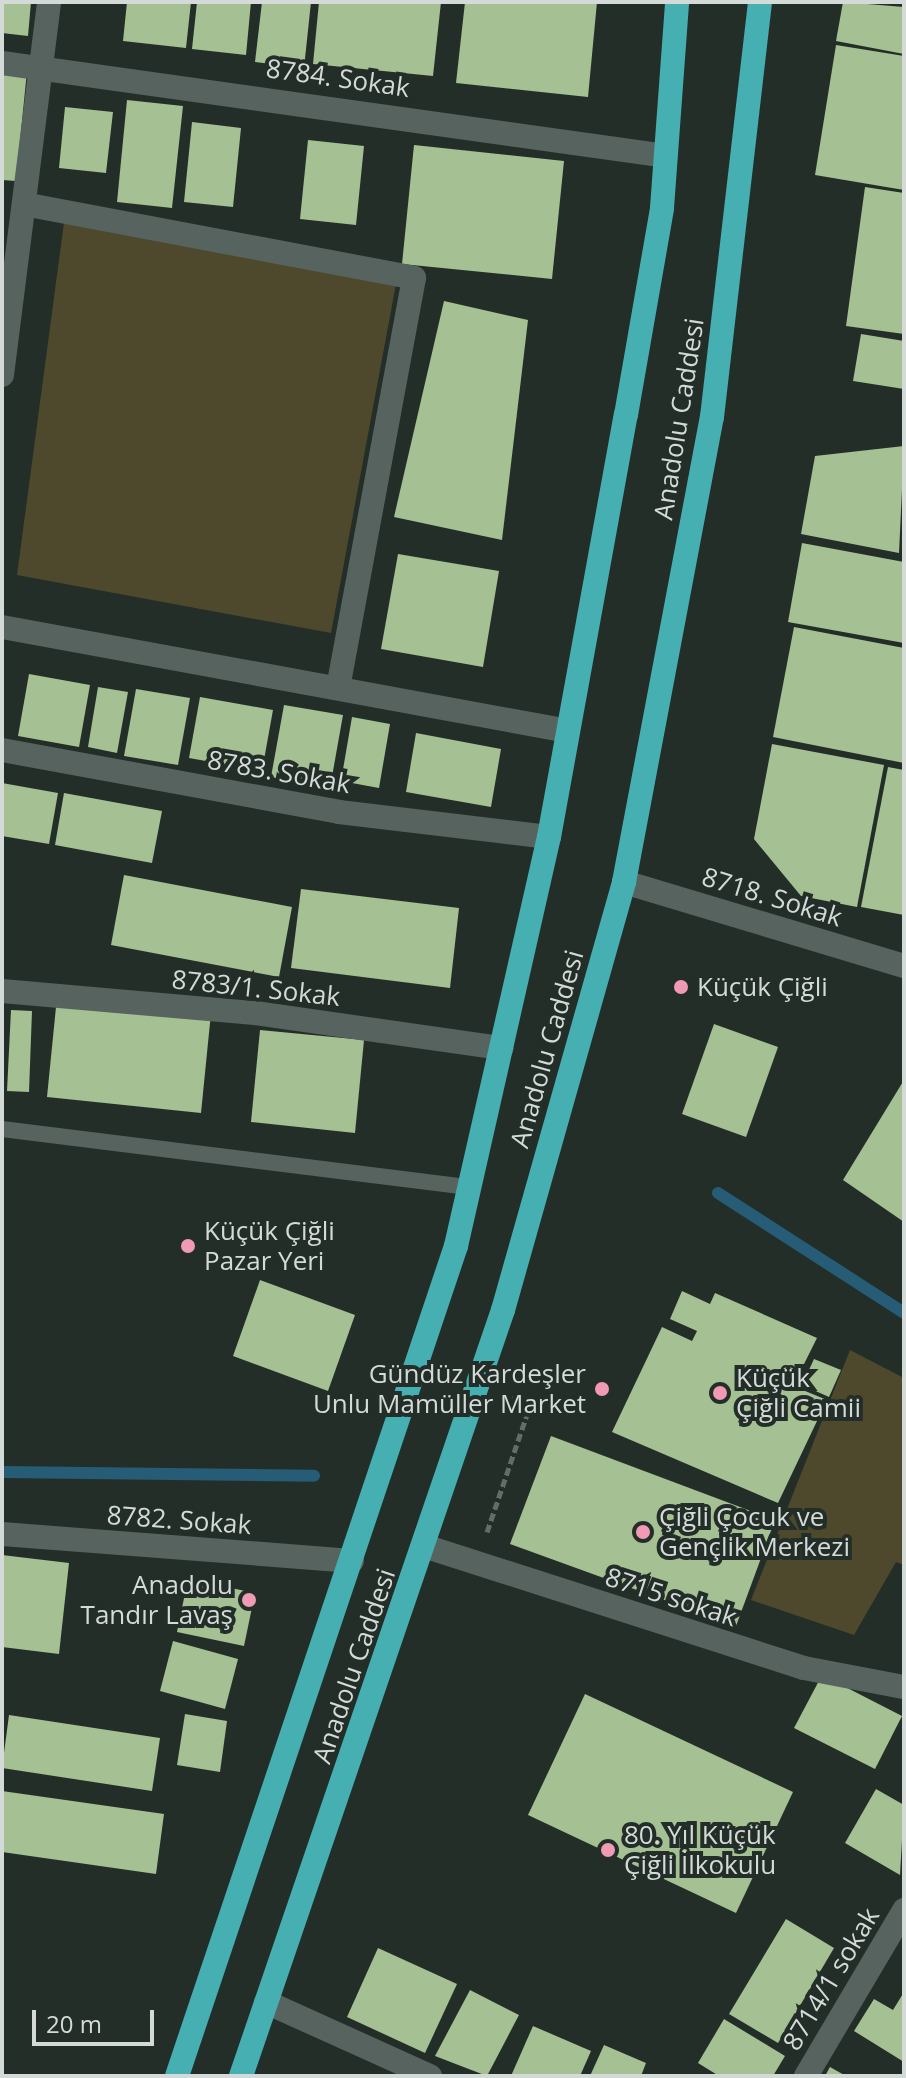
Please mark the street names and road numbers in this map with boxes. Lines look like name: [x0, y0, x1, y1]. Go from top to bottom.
street label: 8784. Sokak: [264, 52, 412, 104]
street label: Anadolu Caddesi: [648, 316, 710, 522]
street label: 8783. Sokak: [205, 744, 353, 800]
street label: 8718. Sokak: [698, 861, 846, 933]
street label: Anadolu Caddesi: [504, 947, 590, 1151]
street label: 8783/1. Sokak: [170, 964, 342, 1012]
street label: 8782. Sokak: [106, 1499, 252, 1541]
street label: 8715 sokak: [601, 1561, 741, 1633]
street label: Anadolu Caddesi: [306, 1565, 402, 1767]
street label: 8714/1 sokak: [776, 1902, 886, 2056]

